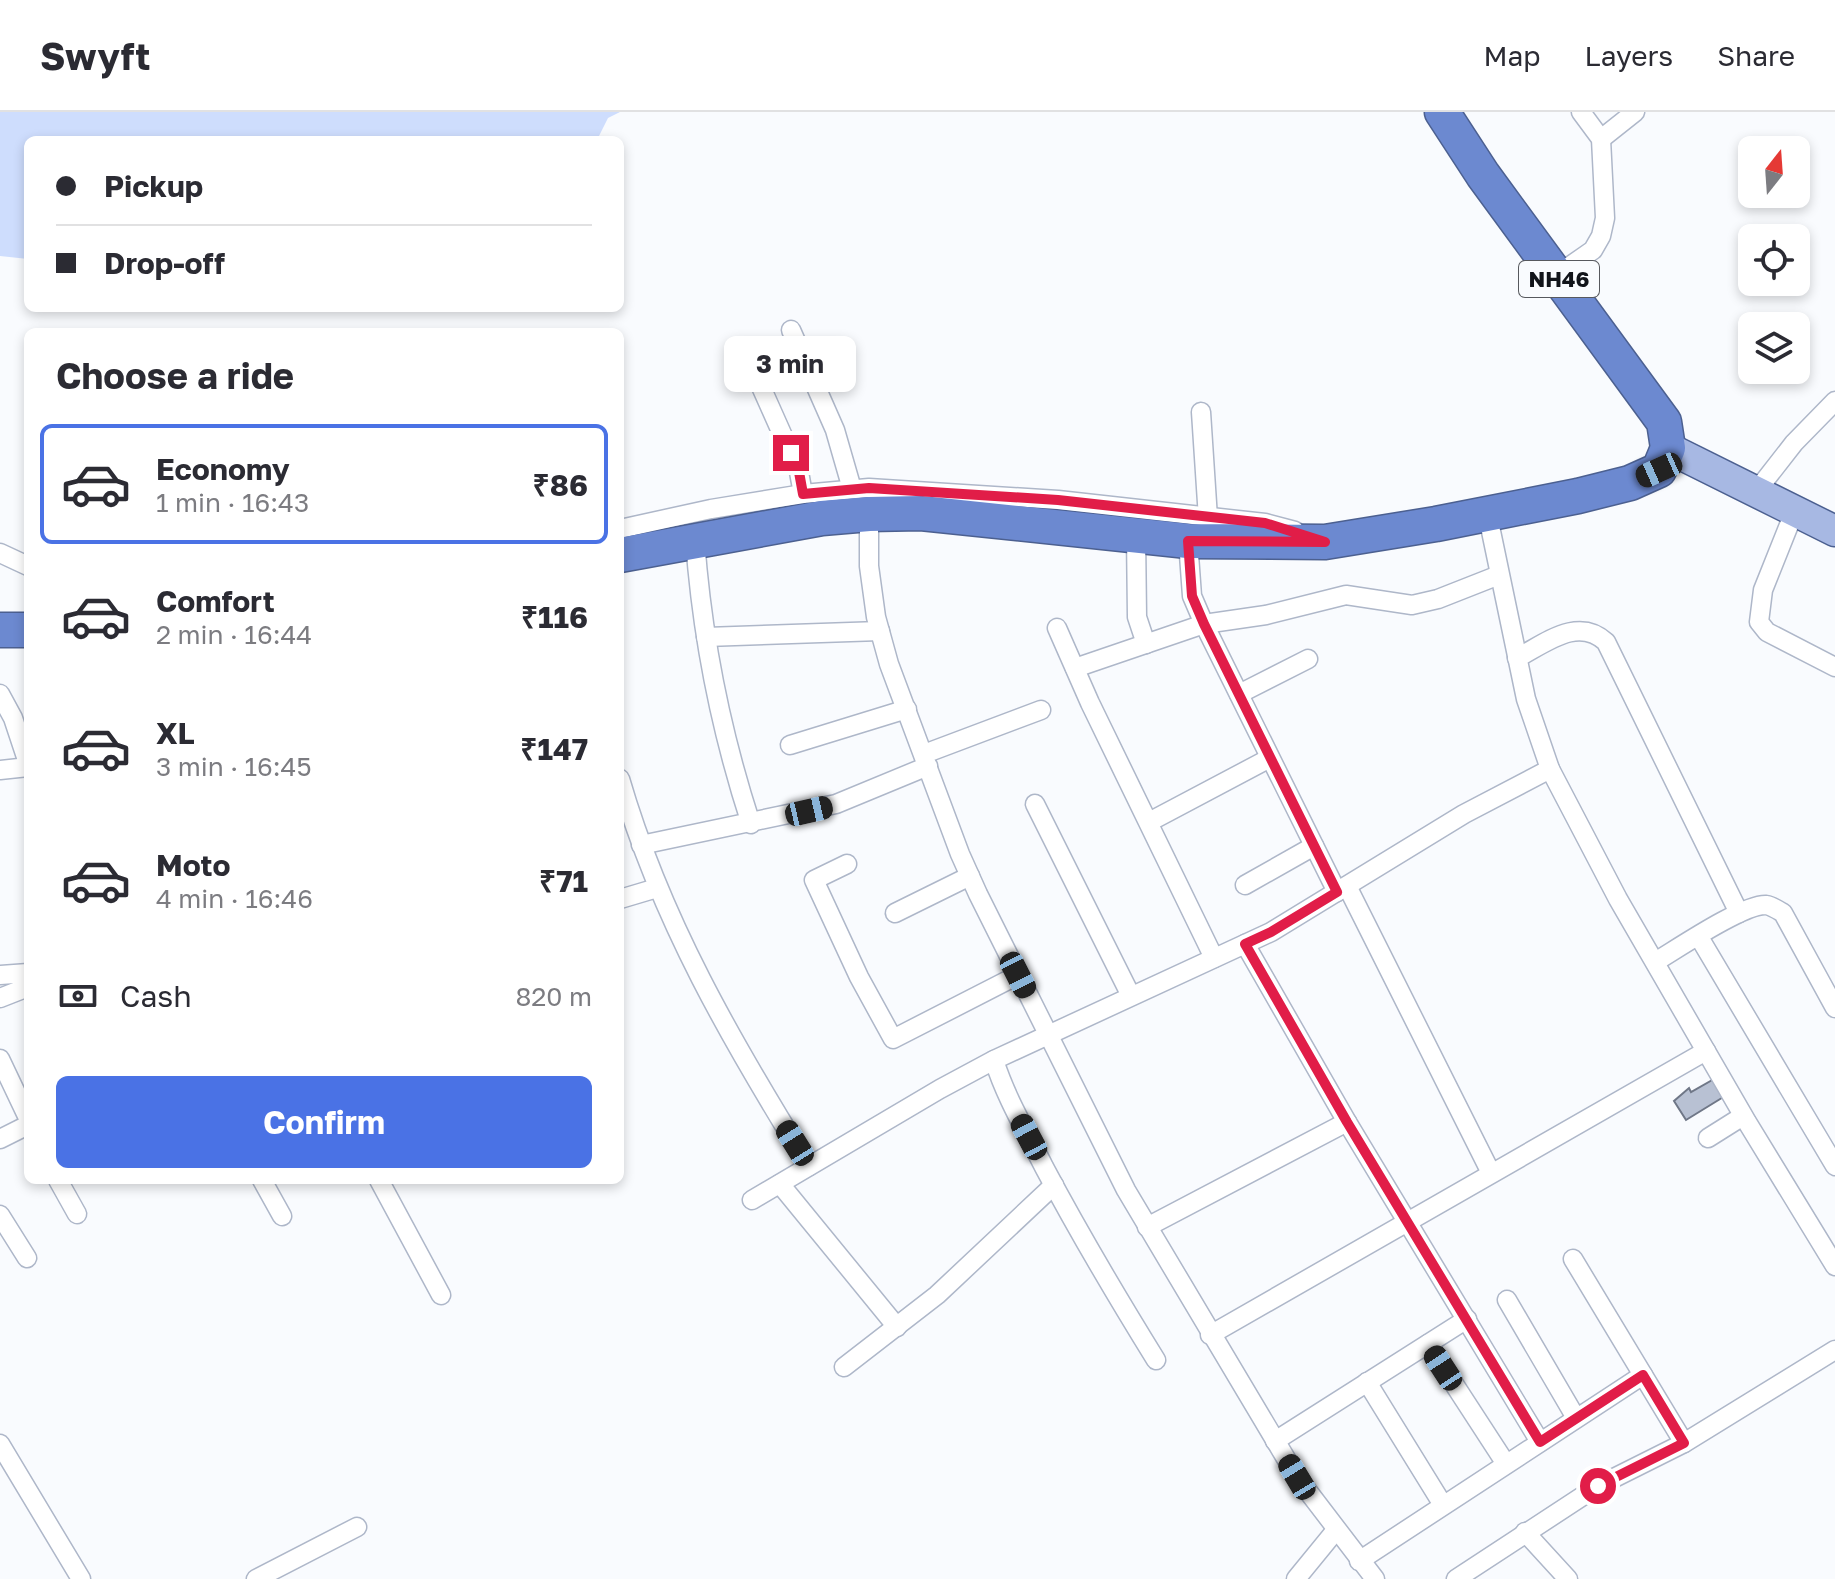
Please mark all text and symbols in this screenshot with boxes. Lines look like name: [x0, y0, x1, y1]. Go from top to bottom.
text: Swyft: [40, 33, 150, 78]
text: Map: [1483, 39, 1541, 72]
text: Layers: [1585, 39, 1673, 72]
text: Share: [1717, 39, 1795, 72]
north arrow: [1738, 136, 1810, 208]
map controls: [1738, 136, 1810, 384]
text: Pickup: [104, 168, 203, 204]
button: locate: [1738, 224, 1810, 296]
text: Drop-off: [104, 245, 225, 281]
road number: NH46: [1519, 261, 1599, 297]
button: layers: [1738, 312, 1810, 384]
callout: 3 min: [725, 337, 857, 393]
text: 3 min: [756, 348, 824, 379]
text: Choose a ride: [56, 354, 294, 397]
route end: [773, 435, 809, 471]
icon: car: [60, 448, 132, 520]
car: [1632, 449, 1686, 491]
text: Economy: [156, 451, 290, 487]
text: ₹86: [533, 467, 588, 503]
text: 1 min · 16:43: [156, 487, 309, 518]
icon: car: [60, 580, 132, 652]
text: Comfort: [156, 583, 275, 619]
text: ₹116: [521, 599, 588, 635]
text: 2 min · 16:44: [156, 619, 312, 650]
icon: car: [60, 712, 132, 784]
text: XL: [156, 715, 195, 751]
text: ₹147: [520, 731, 588, 767]
text: 3 min · 16:45: [156, 751, 312, 782]
car: [783, 794, 835, 828]
icon: car: [60, 844, 132, 916]
text: Moto: [156, 847, 231, 883]
text: ₹71: [539, 863, 588, 899]
text: 4 min · 16:46: [156, 883, 313, 914]
car: [996, 948, 1040, 1002]
icon: cash: [56, 974, 100, 1018]
text: Cash: [120, 978, 192, 1014]
text: 820 m: [515, 981, 592, 1012]
button: Confirm: [56, 1076, 592, 1168]
car: [1007, 1110, 1051, 1164]
car: [772, 1116, 818, 1170]
car: [1420, 1341, 1466, 1395]
car: [1274, 1450, 1320, 1504]
route start: [1580, 1468, 1616, 1504]

